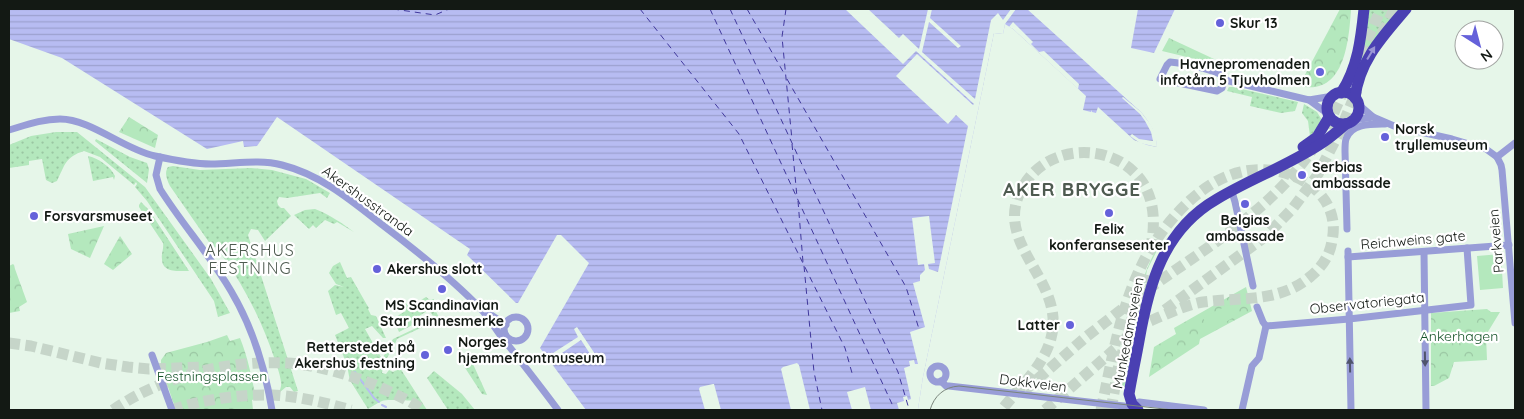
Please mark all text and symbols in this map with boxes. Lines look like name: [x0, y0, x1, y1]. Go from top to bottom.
place label: Skur 13: [1230, 14, 1277, 32]
marker: Skur 13: [1214, 17, 1226, 29]
north arrow: [1454, 20, 1504, 70]
text: N: [1477, 45, 1496, 66]
one-way arrow: [1367, 46, 1376, 59]
place label: Havnepromenaden infotårn 5 Tjuvholmen: [1160, 55, 1310, 89]
marker: Havnepromenaden infotårn 5 Tjuvholmen: [1314, 66, 1326, 78]
place label: Norsk tryllemuseum: [1395, 120, 1488, 154]
marker: Norsk tryllemuseum: [1379, 131, 1391, 143]
place label: Serbias ambassade: [1312, 158, 1391, 192]
street label: Akershusstranda: [319, 162, 417, 240]
marker: Serbias ambassade: [1296, 169, 1308, 181]
district label: AKER BRYGGE: [1003, 177, 1141, 201]
marker: Belgias ambassade: [1239, 198, 1251, 210]
place label: Forsvarsmuseet: [44, 207, 153, 225]
marker: Felix konferansesenter: [1103, 207, 1115, 219]
street label: Parkveien: [1484, 208, 1508, 274]
marker: Forsvarsmuseet: [28, 210, 40, 222]
place label: Belgias ambassade: [1206, 211, 1284, 245]
place label: Felix konferansesenter: [1049, 220, 1169, 254]
street label: Reichweins gate: [1360, 226, 1466, 254]
district label: AKERSHUS FESTNING: [205, 240, 295, 278]
place label: Akershus slott: [387, 260, 483, 278]
marker: Akershus slott: [371, 263, 383, 275]
street label: Munkedamsveien: [1108, 276, 1148, 390]
marker: MS Scandinavian Star minnesmerke: [436, 283, 448, 295]
street label: Observatoriegata: [1309, 288, 1425, 318]
place label: MS Scandinavian Star minnesmerke: [380, 296, 504, 330]
place label: Latter: [1018, 316, 1060, 334]
marker: Latter: [1064, 319, 1076, 331]
park label: Ankerhagen: [1420, 327, 1498, 345]
place label: Norges hjemmefrontmuseum: [458, 333, 604, 367]
place label: Retterstedet på Akershus festning: [295, 338, 415, 372]
marker: Norges hjemmefrontmuseum: [442, 344, 454, 356]
marker: Retterstedet på Akershus festning: [419, 349, 431, 361]
one-way arrow: [1421, 351, 1429, 367]
one-way arrow: [1346, 356, 1354, 372]
park label: Festningsplassen: [157, 367, 267, 385]
street label: Dokkveien: [998, 370, 1068, 396]

